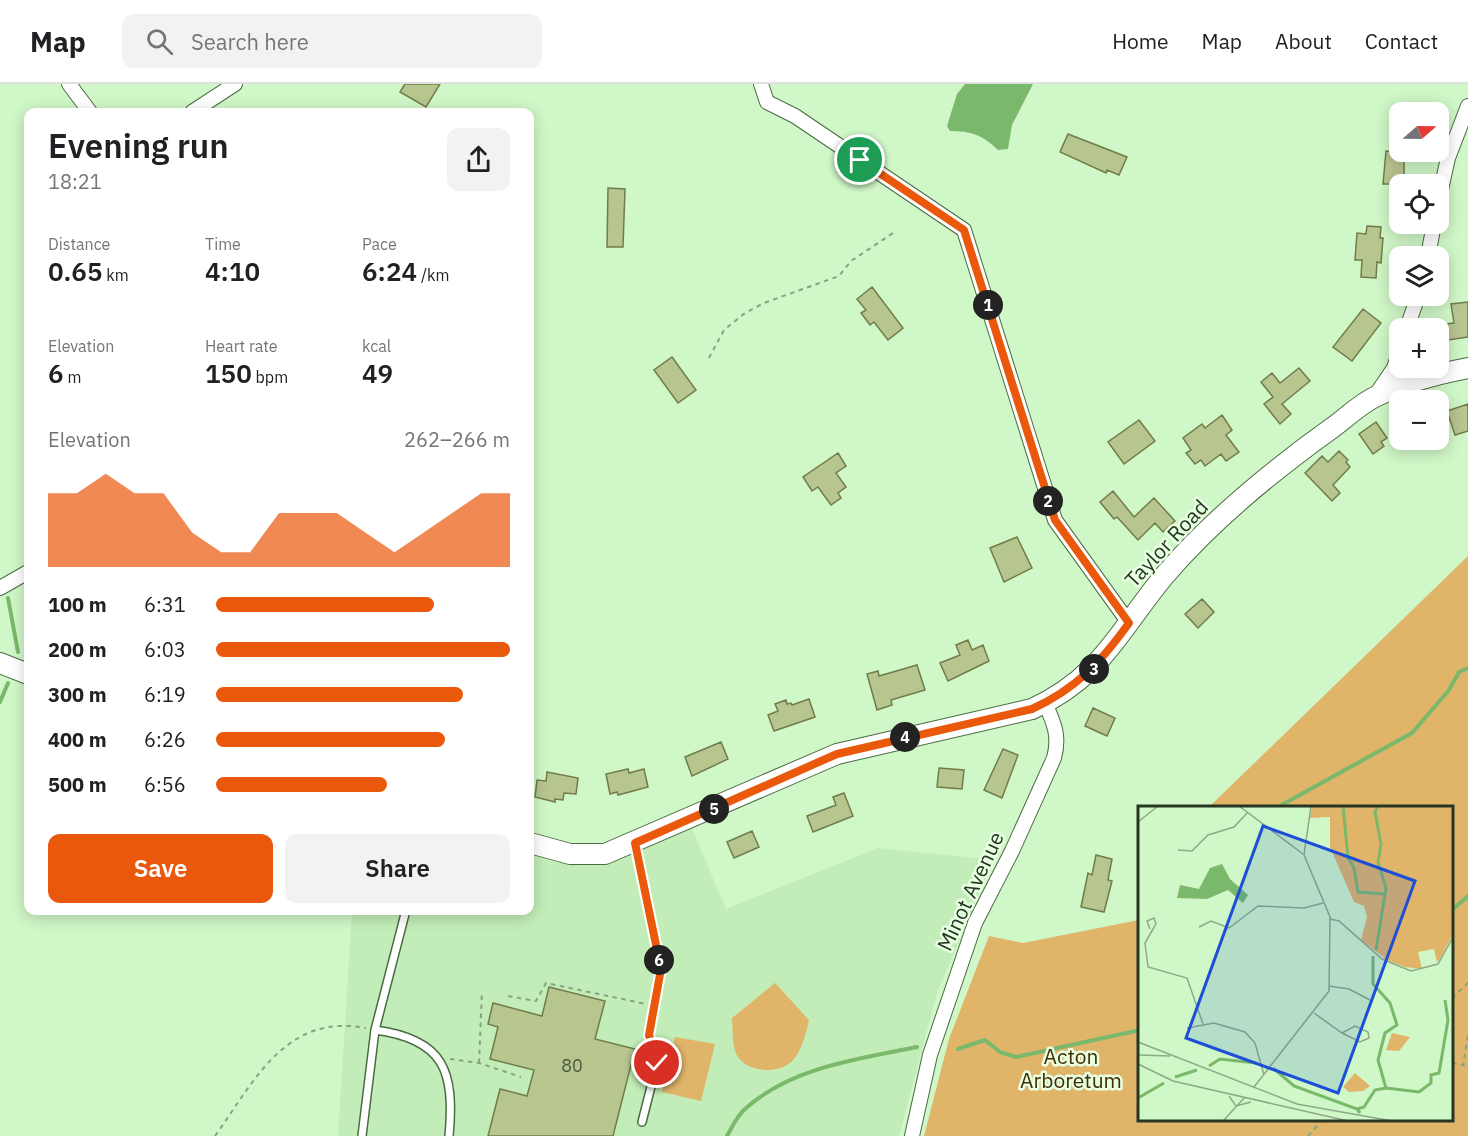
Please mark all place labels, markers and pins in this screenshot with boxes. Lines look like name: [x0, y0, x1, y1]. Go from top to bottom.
pin: [834, 134, 885, 185]
pin: 1: [973, 290, 1003, 320]
pin: 2: [1033, 486, 1063, 516]
pin: 3: [1079, 654, 1109, 684]
pin: 4: [890, 722, 920, 752]
pin: 5: [699, 794, 729, 824]
pin: 6: [644, 945, 674, 975]
pin: [631, 1037, 682, 1088]

